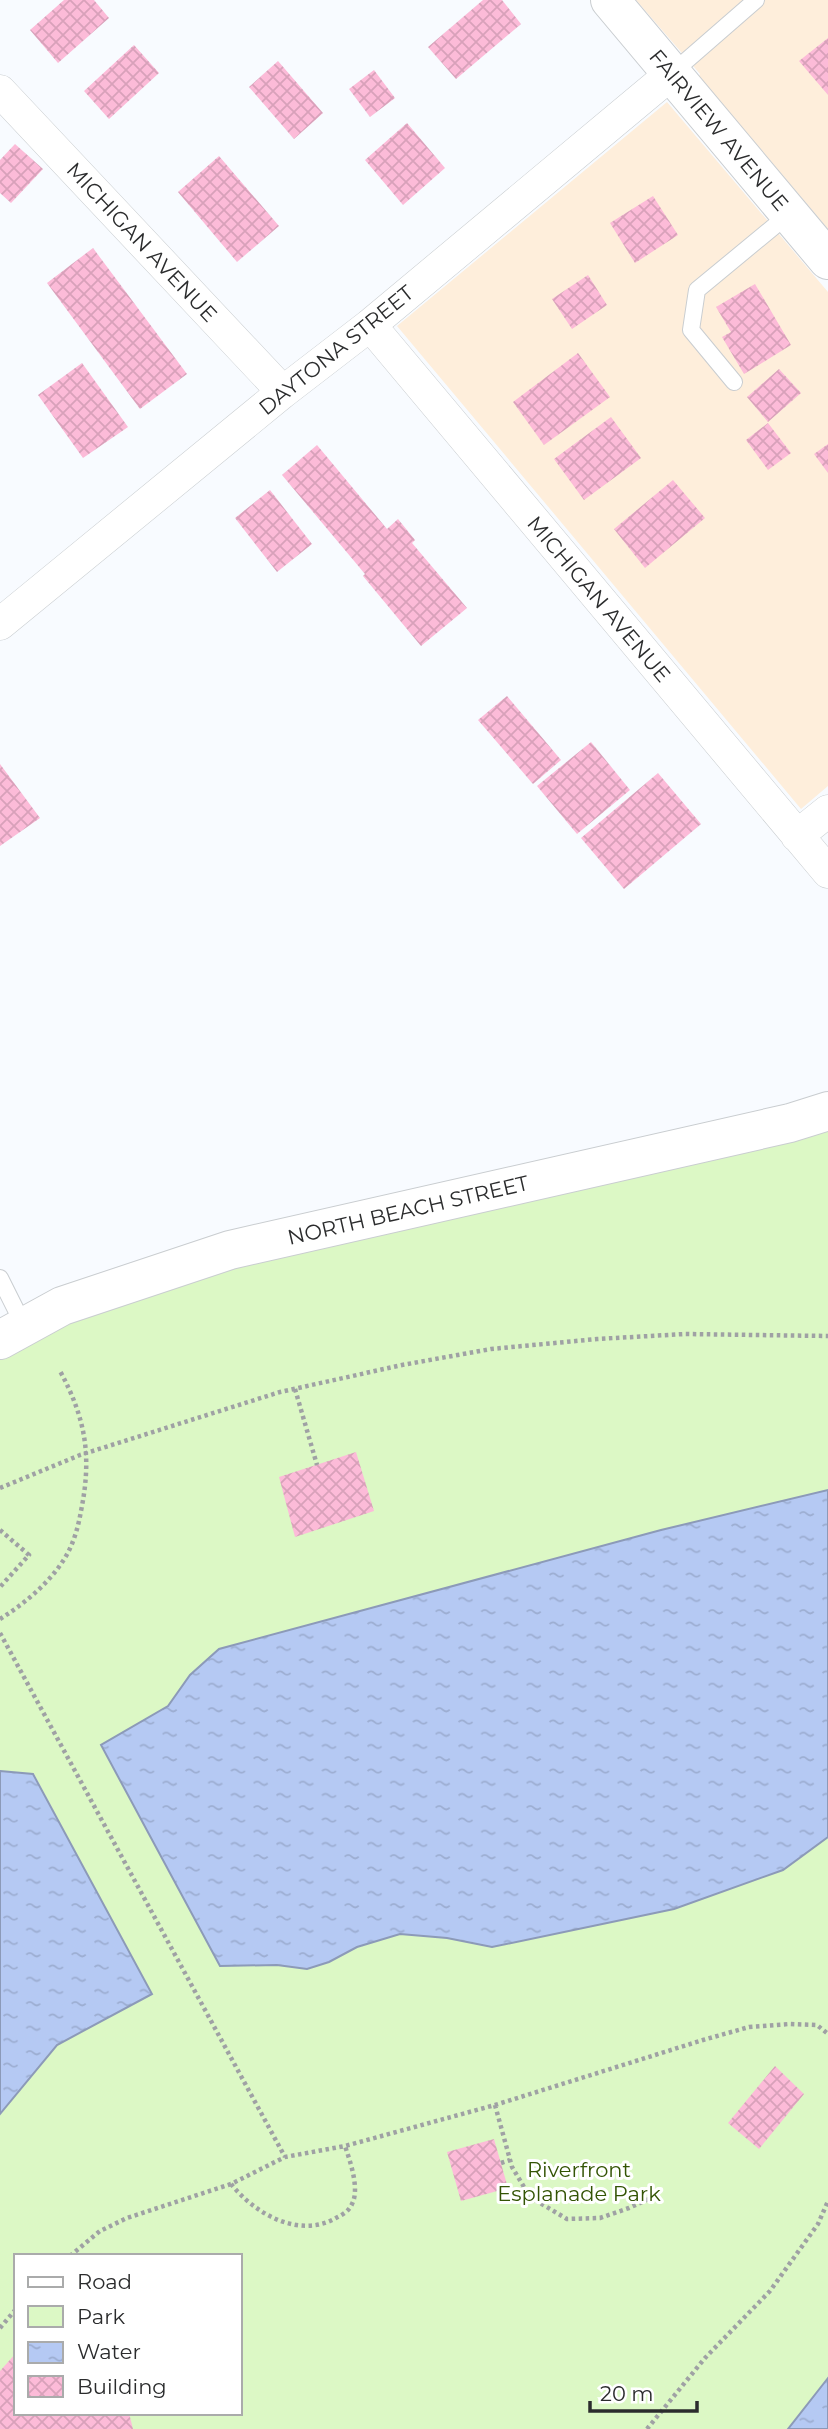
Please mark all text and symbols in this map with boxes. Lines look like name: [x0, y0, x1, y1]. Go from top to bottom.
street label: FAIRVIEW AVENUE: [644, 44, 794, 216]
street label: MICHIGAN AVENUE: [62, 157, 222, 327]
street label: DAYTONA STREET: [254, 280, 418, 420]
street label: MICHIGAN AVENUE: [522, 511, 676, 687]
street label: NORTH BEACH STREET: [285, 1170, 531, 1250]
park label: Riverfront Esplanade Park: [497, 2157, 661, 2206]
legend: [14, 2254, 242, 2415]
text: Road: [77, 2269, 132, 2294]
text: Park: [77, 2304, 125, 2329]
text: Water: [77, 2339, 141, 2364]
scale bar: [590, 2370, 697, 2414]
text: Building: [77, 2374, 167, 2399]
text: 20 m: [600, 2381, 654, 2406]

